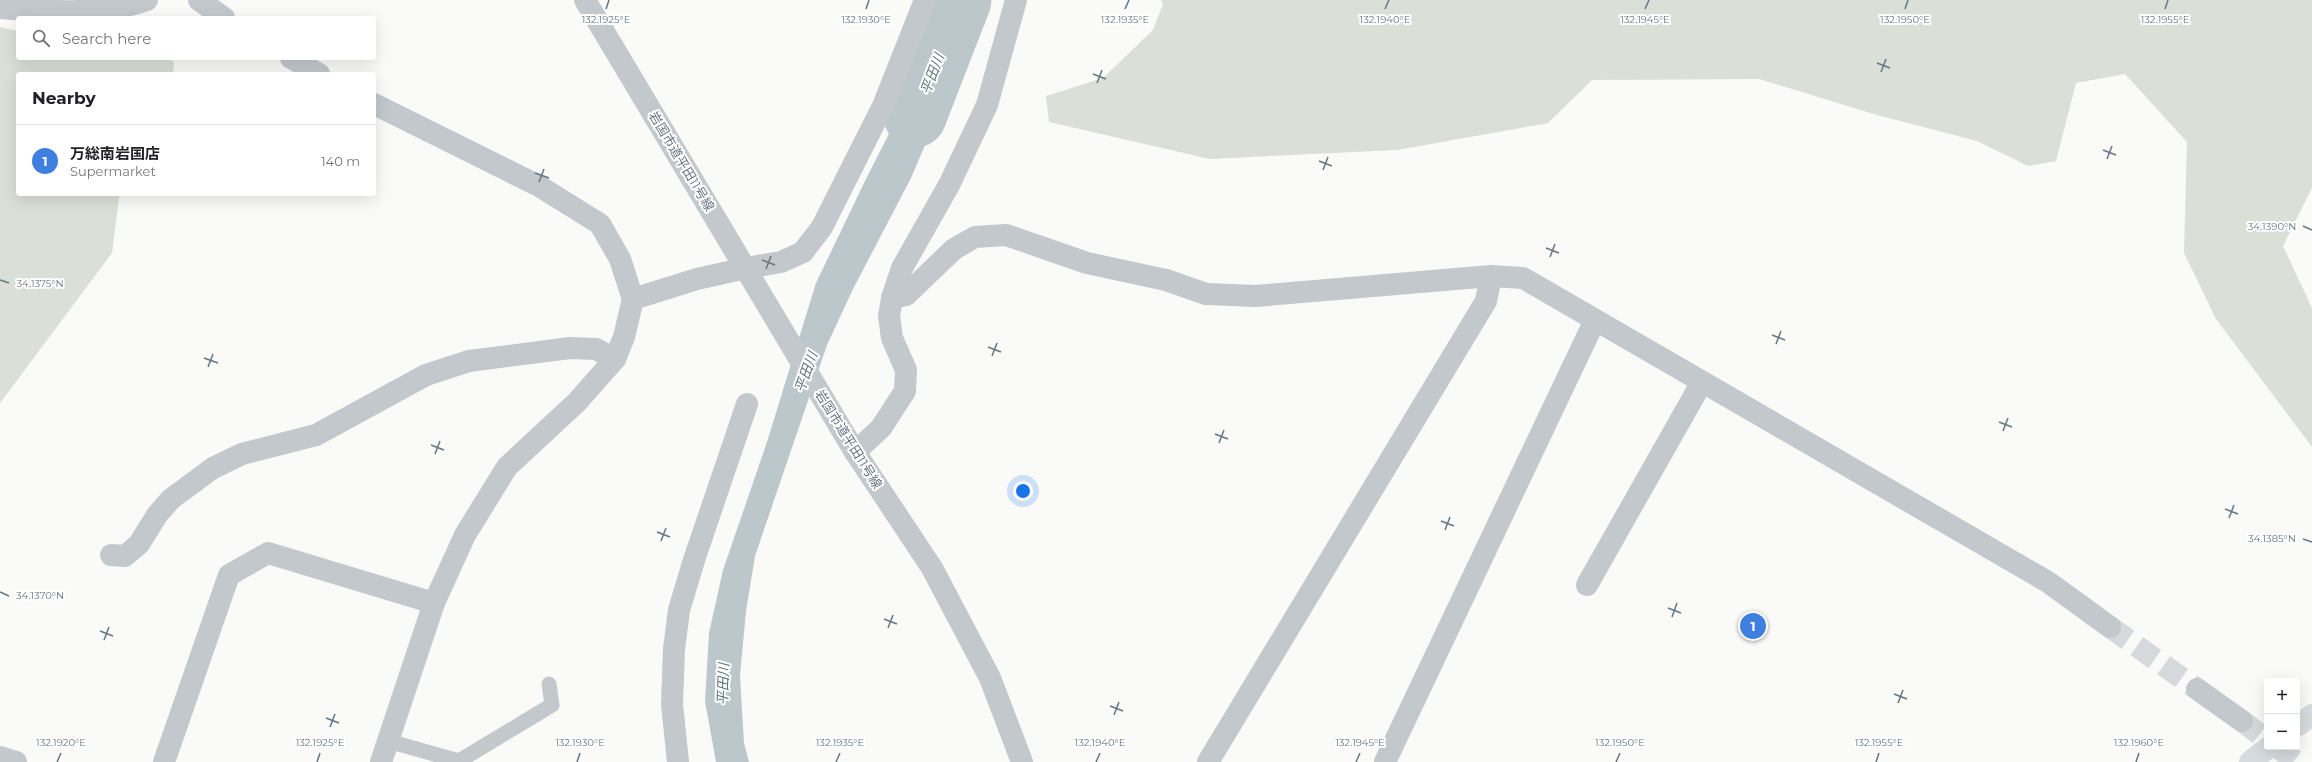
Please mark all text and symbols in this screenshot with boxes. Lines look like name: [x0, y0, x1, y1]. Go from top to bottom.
text: 132.1925°E: [582, 13, 631, 26]
text: 132.1930°E: [841, 13, 891, 26]
text: 132.1935°E: [1101, 13, 1150, 26]
text: 132.1940°E: [1360, 13, 1411, 26]
text: 132.1945°E: [1620, 13, 1670, 26]
text: 132.1950°E: [1880, 13, 1930, 26]
text: 132.1955°E: [2141, 13, 2190, 26]
search box: [16, 16, 376, 60]
icon: search: [30, 27, 52, 49]
text: Search here: [62, 29, 151, 48]
water label: 平田川: [916, 49, 949, 97]
text: Nearby: [32, 88, 96, 108]
street label: 岩国市道平田11号線: [646, 108, 718, 214]
text: 万総南岩国店: [70, 144, 160, 163]
text: 1: [42, 153, 48, 169]
text: 140 m: [321, 153, 360, 169]
text: Supermarket: [70, 163, 156, 179]
text: 34.1390°N: [2248, 220, 2296, 233]
text: 34.1375°N: [16, 277, 64, 290]
water label: 平田川: [790, 347, 822, 395]
street label: 岩国市道平田11号線: [812, 387, 886, 491]
your location: [1013, 481, 1033, 501]
text: 34.1385°N: [2248, 532, 2296, 545]
text: 34.1370°N: [16, 589, 64, 602]
pin: 1: [1740, 611, 1766, 641]
water label: 平田川: [713, 661, 733, 705]
map controls: [2264, 678, 2300, 750]
button: +: [2264, 678, 2300, 714]
button: −: [2264, 714, 2300, 750]
text: 132.1920°E: [36, 736, 86, 749]
text: 132.1925°E: [296, 736, 345, 749]
text: 132.1930°E: [555, 736, 605, 749]
text: 132.1935°E: [816, 736, 865, 749]
text: 132.1940°E: [1075, 736, 1126, 749]
text: 132.1945°E: [1335, 736, 1385, 749]
text: 132.1950°E: [1595, 736, 1645, 749]
text: 132.1955°E: [1855, 736, 1904, 749]
text: 132.1960°E: [2114, 736, 2164, 749]

